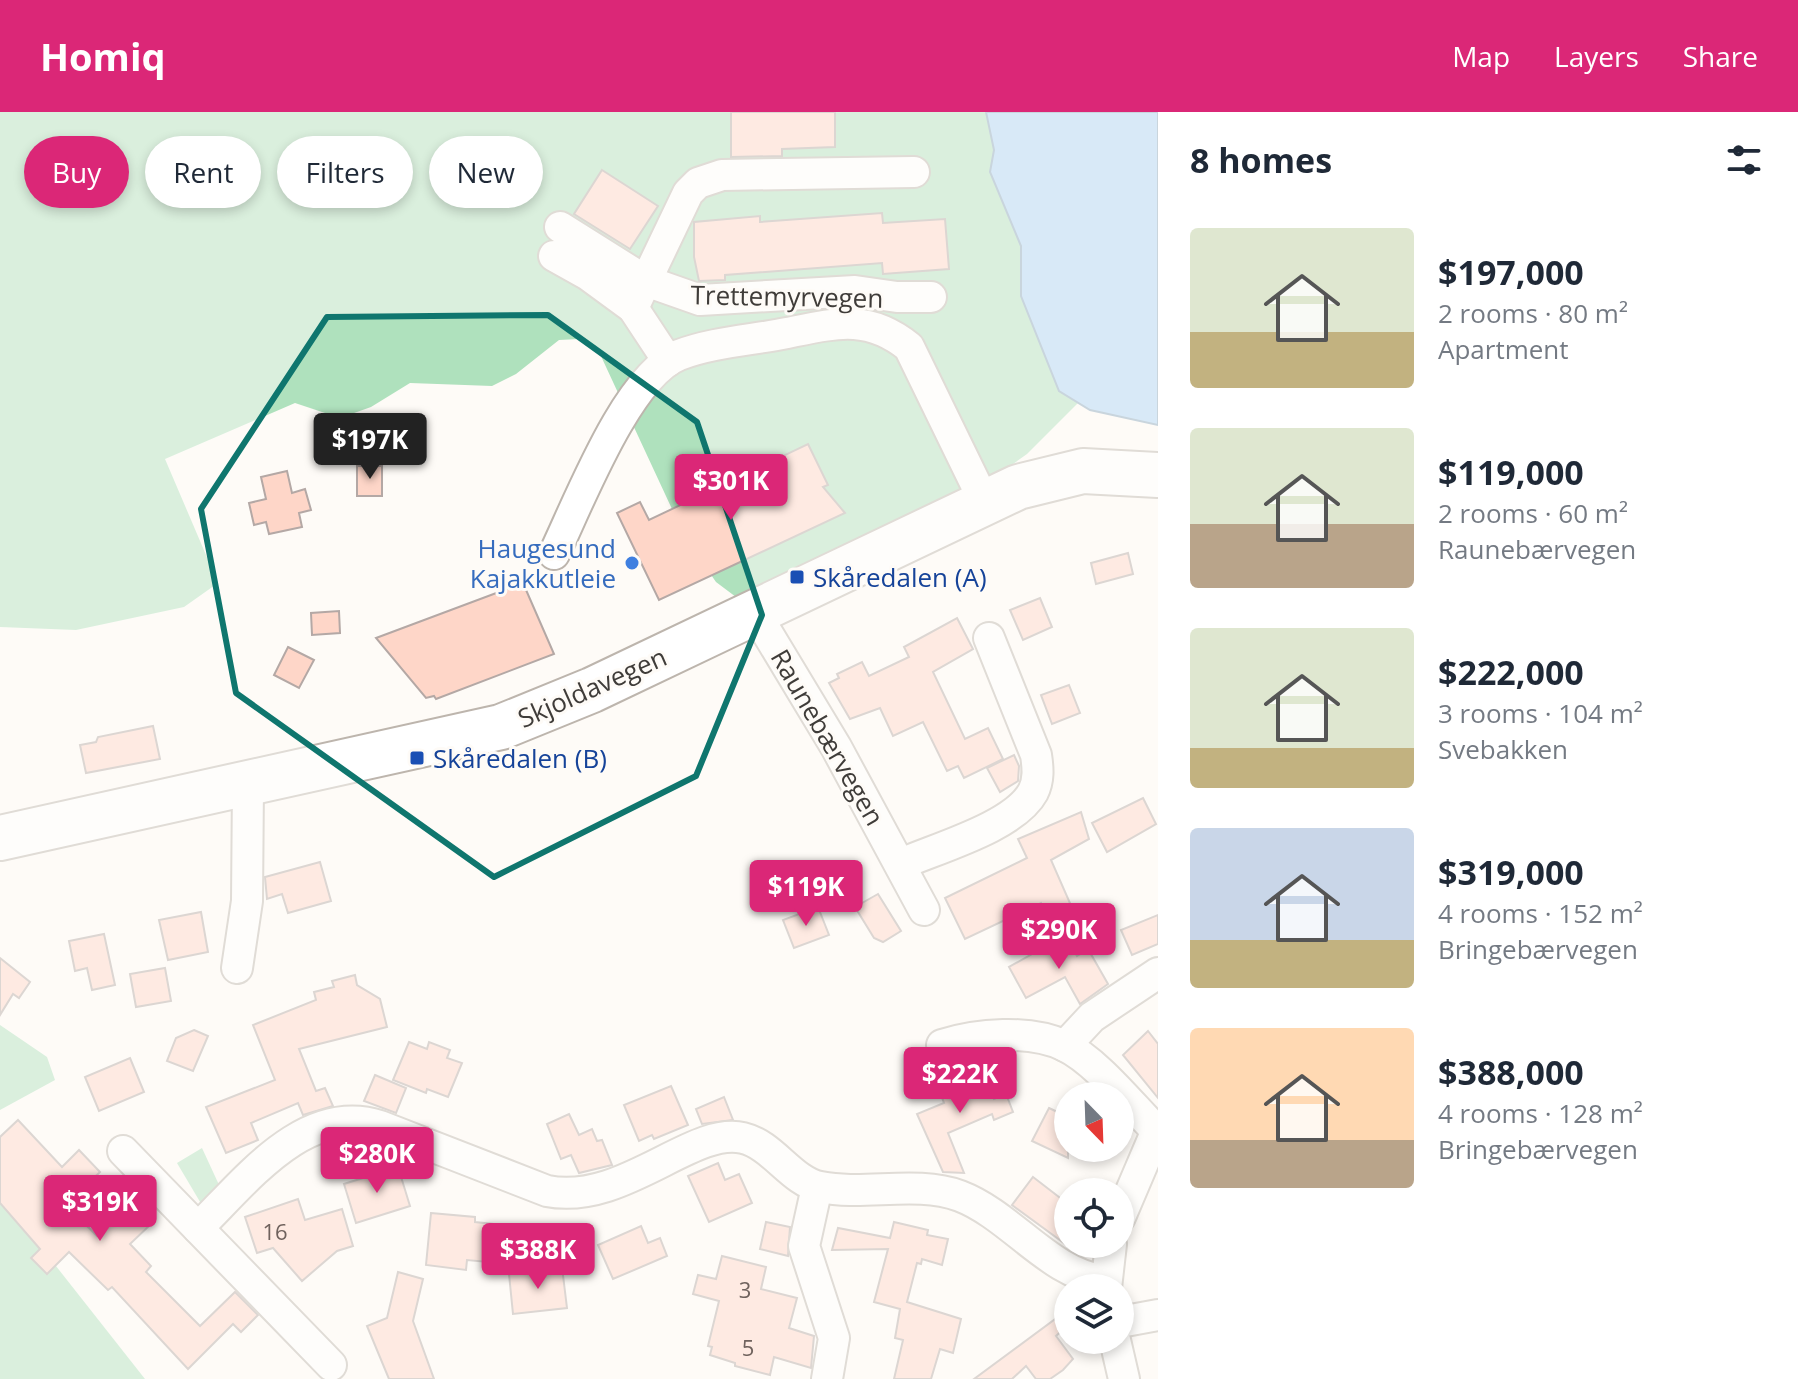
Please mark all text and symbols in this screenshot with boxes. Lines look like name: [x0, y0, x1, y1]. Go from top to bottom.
text: Homiq: [40, 30, 166, 82]
text: Map: [1452, 37, 1510, 75]
text: Layers: [1554, 37, 1639, 75]
text: Share: [1683, 37, 1758, 75]
chip: Buy: [24, 136, 129, 208]
chip: Rent: [145, 136, 261, 208]
chip: Filters: [277, 136, 413, 208]
chip: New: [429, 136, 543, 208]
text: 8 homes: [1190, 137, 1332, 183]
icon: filters: [1722, 138, 1766, 182]
text: $197,000: [1438, 249, 1584, 295]
icon: home: [1254, 260, 1350, 356]
street label: Trettemyrvegen: [690, 276, 884, 316]
text: 2 rooms · 80 m²: [1438, 295, 1628, 331]
text: Apartment: [1438, 331, 1569, 367]
pin: $197K: [314, 413, 426, 481]
text: $197K: [332, 421, 408, 457]
text: $119,000: [1438, 449, 1584, 495]
pin: $301K: [675, 454, 787, 522]
icon: home: [1254, 460, 1350, 556]
text: $301K: [693, 462, 769, 498]
text: 2 rooms · 60 m²: [1438, 495, 1628, 531]
place label: Haugesund Kajakkutleie: [470, 530, 616, 596]
text: Raunebærvegen: [1438, 531, 1636, 567]
marker: Haugesund Kajakkutleie: [623, 554, 641, 572]
place label: Skåredalen (A): [813, 559, 987, 595]
marker: Skåredalen (A): [788, 568, 806, 586]
street label: Skjoldavegen: [512, 638, 672, 736]
street label: Raunebærvegen: [763, 642, 893, 832]
text: $222,000: [1438, 649, 1584, 695]
icon: home: [1254, 660, 1350, 756]
text: 3 rooms · 104 m²: [1438, 695, 1643, 731]
text: Svebakken: [1438, 731, 1568, 767]
place label: Skåredalen (B): [433, 740, 607, 776]
marker: Skåredalen (B): [408, 749, 426, 767]
text: $319,000: [1438, 849, 1584, 895]
pin: $119K: [750, 860, 862, 928]
icon: home: [1254, 860, 1350, 956]
text: $119K: [768, 868, 844, 904]
text: 4 rooms · 152 m²: [1438, 895, 1643, 931]
pin: $290K: [1003, 903, 1115, 971]
text: $290K: [1021, 911, 1097, 947]
text: Bringebærvegen: [1438, 931, 1638, 967]
pin: $222K: [904, 1047, 1016, 1115]
text: $388,000: [1438, 1049, 1584, 1095]
text: $222K: [922, 1055, 998, 1091]
icon: home: [1254, 1060, 1350, 1156]
north arrow: [1054, 1082, 1134, 1162]
map controls: [1054, 1082, 1134, 1354]
text: 4 rooms · 128 m²: [1438, 1095, 1643, 1131]
pin: $280K: [321, 1127, 433, 1195]
text: Bringebærvegen: [1438, 1131, 1638, 1167]
text: $280K: [339, 1135, 415, 1171]
pin: $319K: [44, 1175, 156, 1243]
button: locate: [1054, 1178, 1134, 1258]
text: $319K: [62, 1183, 138, 1219]
house number: 16: [262, 1216, 288, 1246]
pin: $388K: [482, 1223, 594, 1291]
text: $388K: [500, 1231, 576, 1267]
house number: 3: [739, 1274, 751, 1304]
button: layers: [1054, 1274, 1134, 1354]
house number: 5: [742, 1332, 754, 1362]

